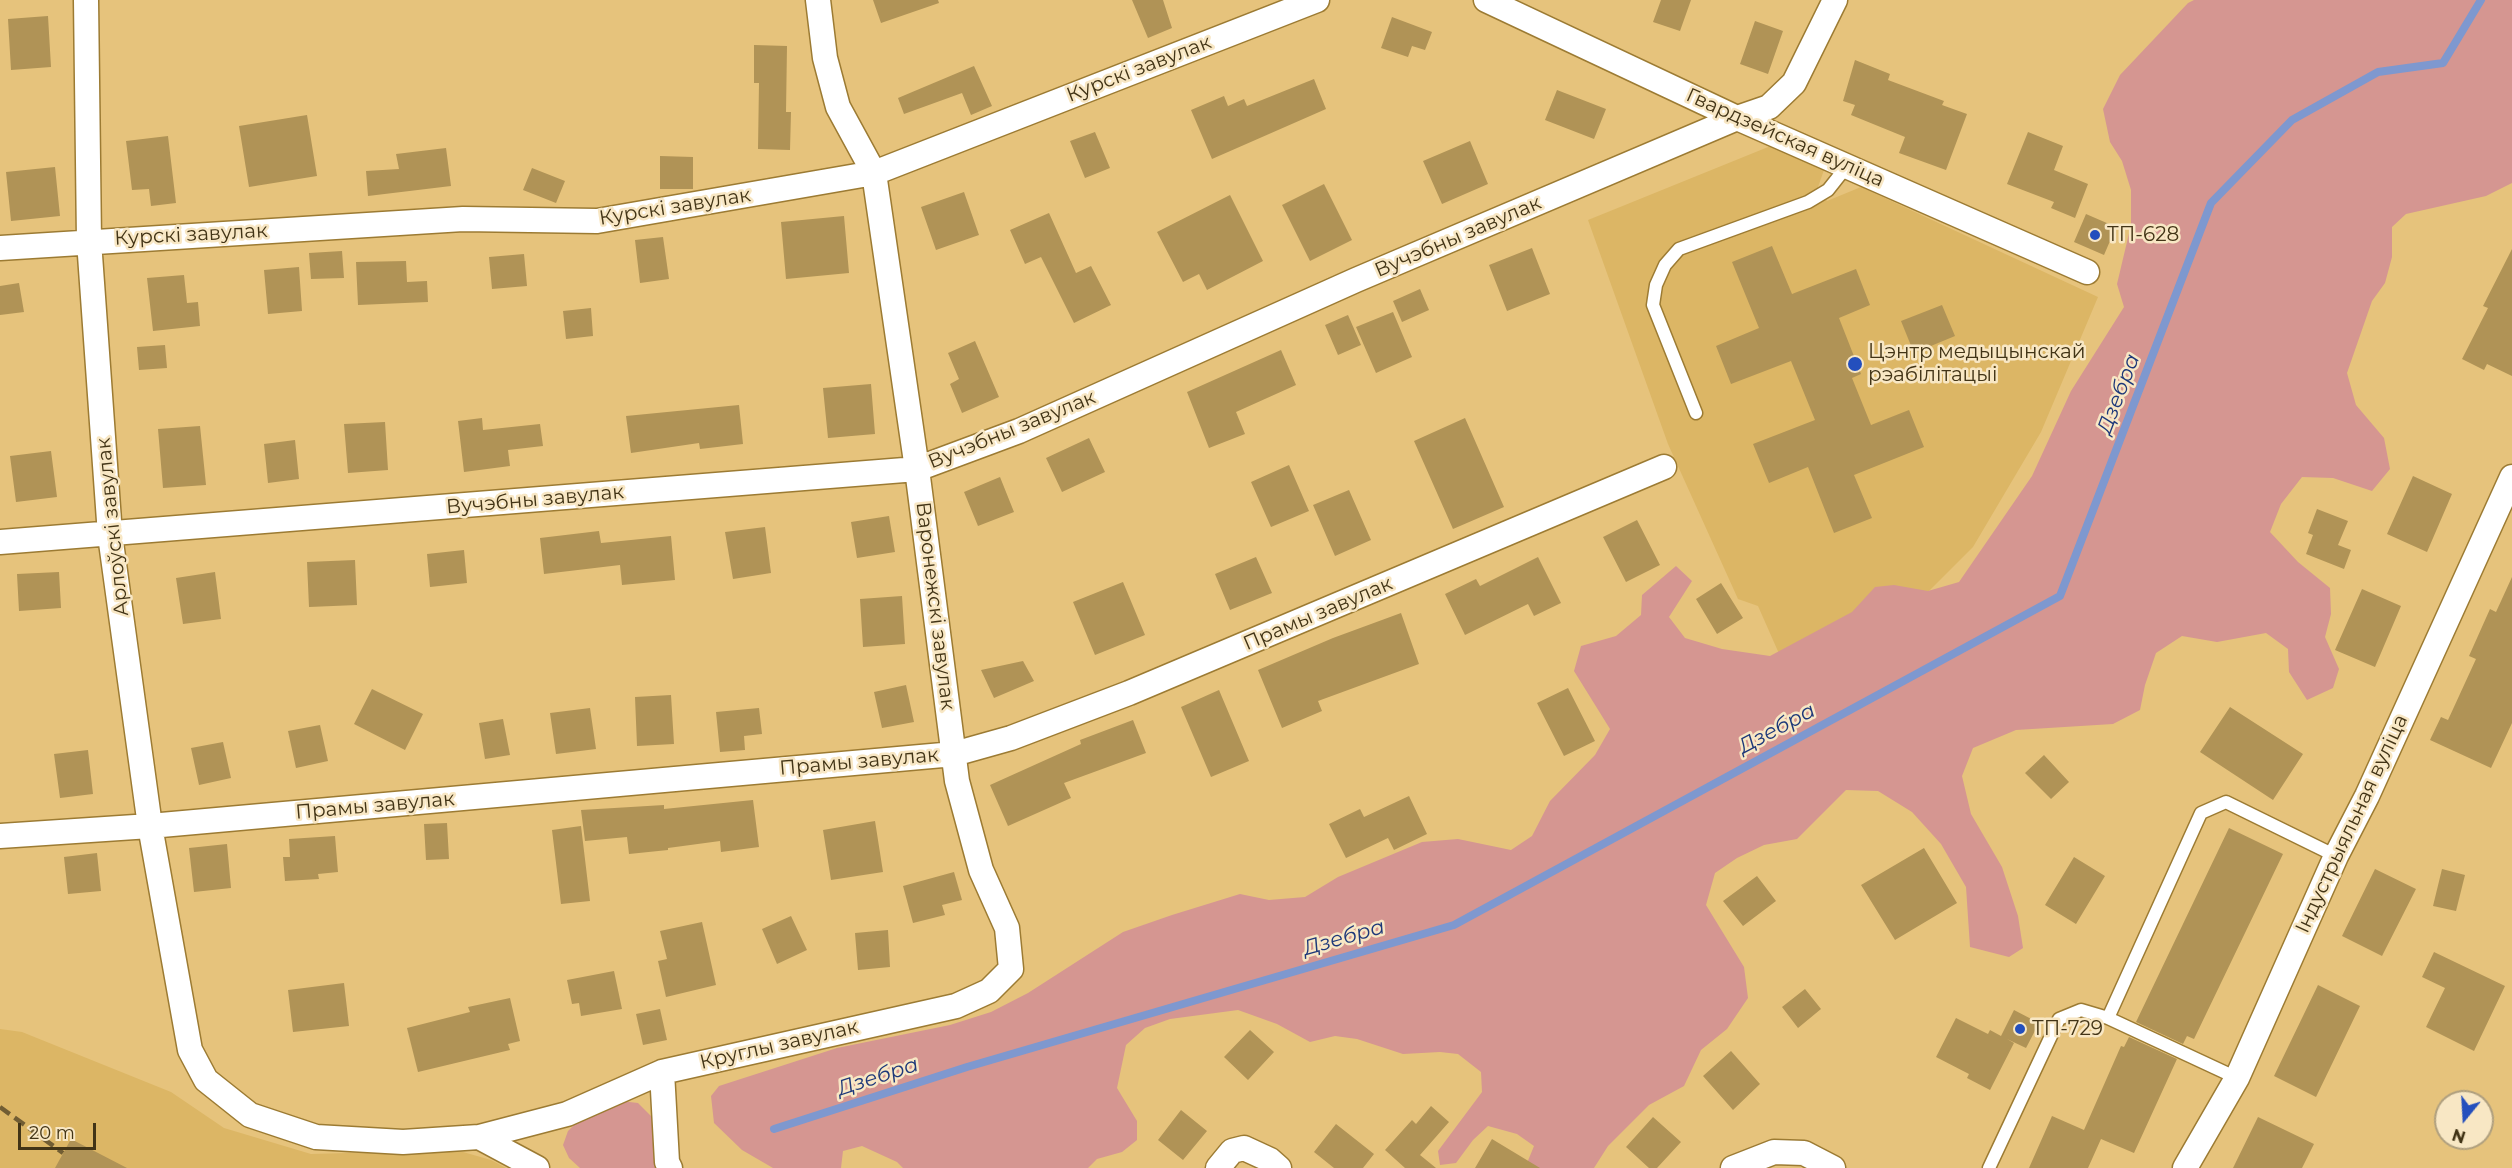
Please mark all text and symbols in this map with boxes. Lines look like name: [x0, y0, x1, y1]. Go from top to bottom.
street label: Курскі завулак: [1063, 30, 1215, 108]
street label: Гвардзейская вуліца: [1682, 83, 1888, 193]
street label: Курскі завулак: [598, 183, 752, 231]
street label: Вучэбны завулак: [1371, 191, 1545, 283]
street label: Курскі завулак: [114, 219, 268, 251]
place label: ТП-628: [2107, 223, 2179, 247]
marker: ТП-628: [2088, 228, 2102, 242]
place label: Цэнтр медыцынскай рэабілітацыі: [1868, 340, 2086, 387]
water label: Дзебра: [2092, 350, 2146, 438]
marker: Цэнтр медыцынскай рэабілітацыі: [1846, 355, 1864, 373]
street label: Вучэбны завулак: [925, 385, 1099, 475]
street label: Арлоўскі завулак: [92, 437, 134, 617]
street label: Вучэбны завулак: [445, 480, 625, 520]
street label: Варонежскі завулак: [910, 501, 960, 711]
street label: Прамы завулак: [1240, 572, 1396, 656]
water label: Дзебра: [1734, 698, 1820, 760]
street label: Індустрыяльная вуліца: [2291, 711, 2413, 937]
street label: Прамы завулак: [778, 743, 940, 781]
street label: Прамы завулак: [294, 787, 456, 825]
water label: Дзебра: [1300, 914, 1388, 962]
street label: Круглы завулак: [697, 1015, 861, 1075]
place label: ТП-729: [2032, 1017, 2103, 1041]
marker: ТП-729: [2013, 1022, 2027, 1036]
water label: Дзебра: [834, 1052, 922, 1102]
north arrow: [2434, 1090, 2494, 1150]
scale bar: [21, 1111, 99, 1149]
text: 20 m: [29, 1122, 75, 1144]
text: N: [2450, 1125, 2468, 1147]

